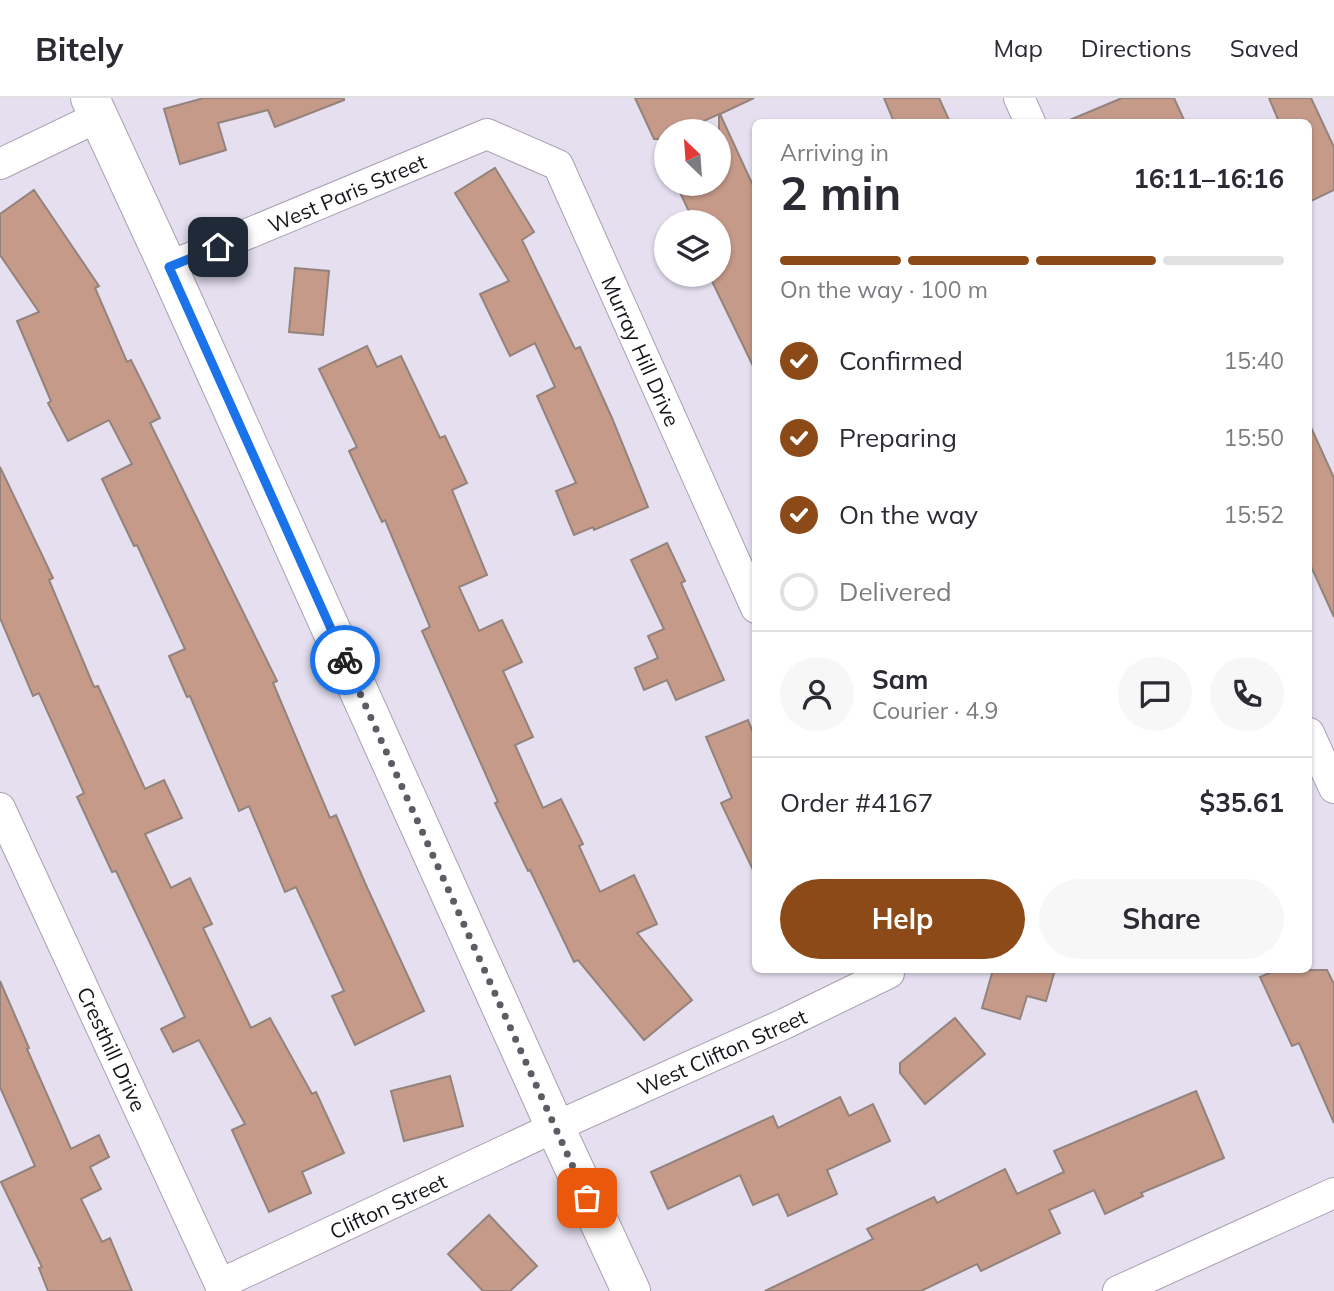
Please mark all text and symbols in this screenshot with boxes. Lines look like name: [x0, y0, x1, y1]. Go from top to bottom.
text: Bitely: [35, 28, 123, 69]
text: Map: [993, 33, 1043, 63]
text: Directions: [1081, 33, 1192, 63]
text: Saved: [1230, 33, 1299, 63]
north arrow: [654, 119, 732, 196]
map controls: [654, 119, 731, 287]
text: Arriving in: [780, 138, 889, 167]
street label: West Paris Street: [264, 148, 430, 238]
text: 16:11–16:16: [1133, 162, 1284, 195]
text: 2 min: [780, 164, 901, 222]
button: layers: [654, 210, 731, 287]
pin: [188, 217, 248, 277]
icon: home: [199, 228, 237, 266]
street label: Murray Hill Drive: [596, 272, 686, 430]
text: On the way · 100 m: [780, 275, 988, 304]
icon: check: [780, 342, 818, 380]
text: Confirmed: [839, 344, 963, 377]
text: 15:40: [1224, 346, 1284, 375]
icon: check: [780, 419, 818, 457]
text: Preparing: [839, 421, 957, 454]
text: 15:50: [1224, 423, 1284, 452]
icon: check: [780, 496, 818, 534]
text: On the way: [839, 498, 978, 531]
text: 15:52: [1224, 500, 1284, 529]
text: Delivered: [839, 575, 952, 608]
courier: [310, 625, 380, 695]
icon: bike: [326, 641, 364, 679]
button: person: [780, 657, 854, 731]
button: chat: [1118, 657, 1192, 731]
button: phone: [1210, 657, 1284, 731]
text: Sam: [872, 663, 928, 696]
text: Courier · 4.9: [872, 696, 998, 725]
text: Order #4167: [780, 786, 933, 819]
text: $35.61: [1200, 786, 1284, 819]
button: Help: [780, 879, 1025, 959]
button: Share: [1039, 879, 1284, 959]
street label: Cresthill Drive: [72, 983, 152, 1115]
street label: West Clifton Street: [633, 1003, 811, 1101]
street label: Clifton Street: [325, 1168, 451, 1244]
pin: [557, 1168, 617, 1228]
icon: bag: [568, 1179, 606, 1217]

